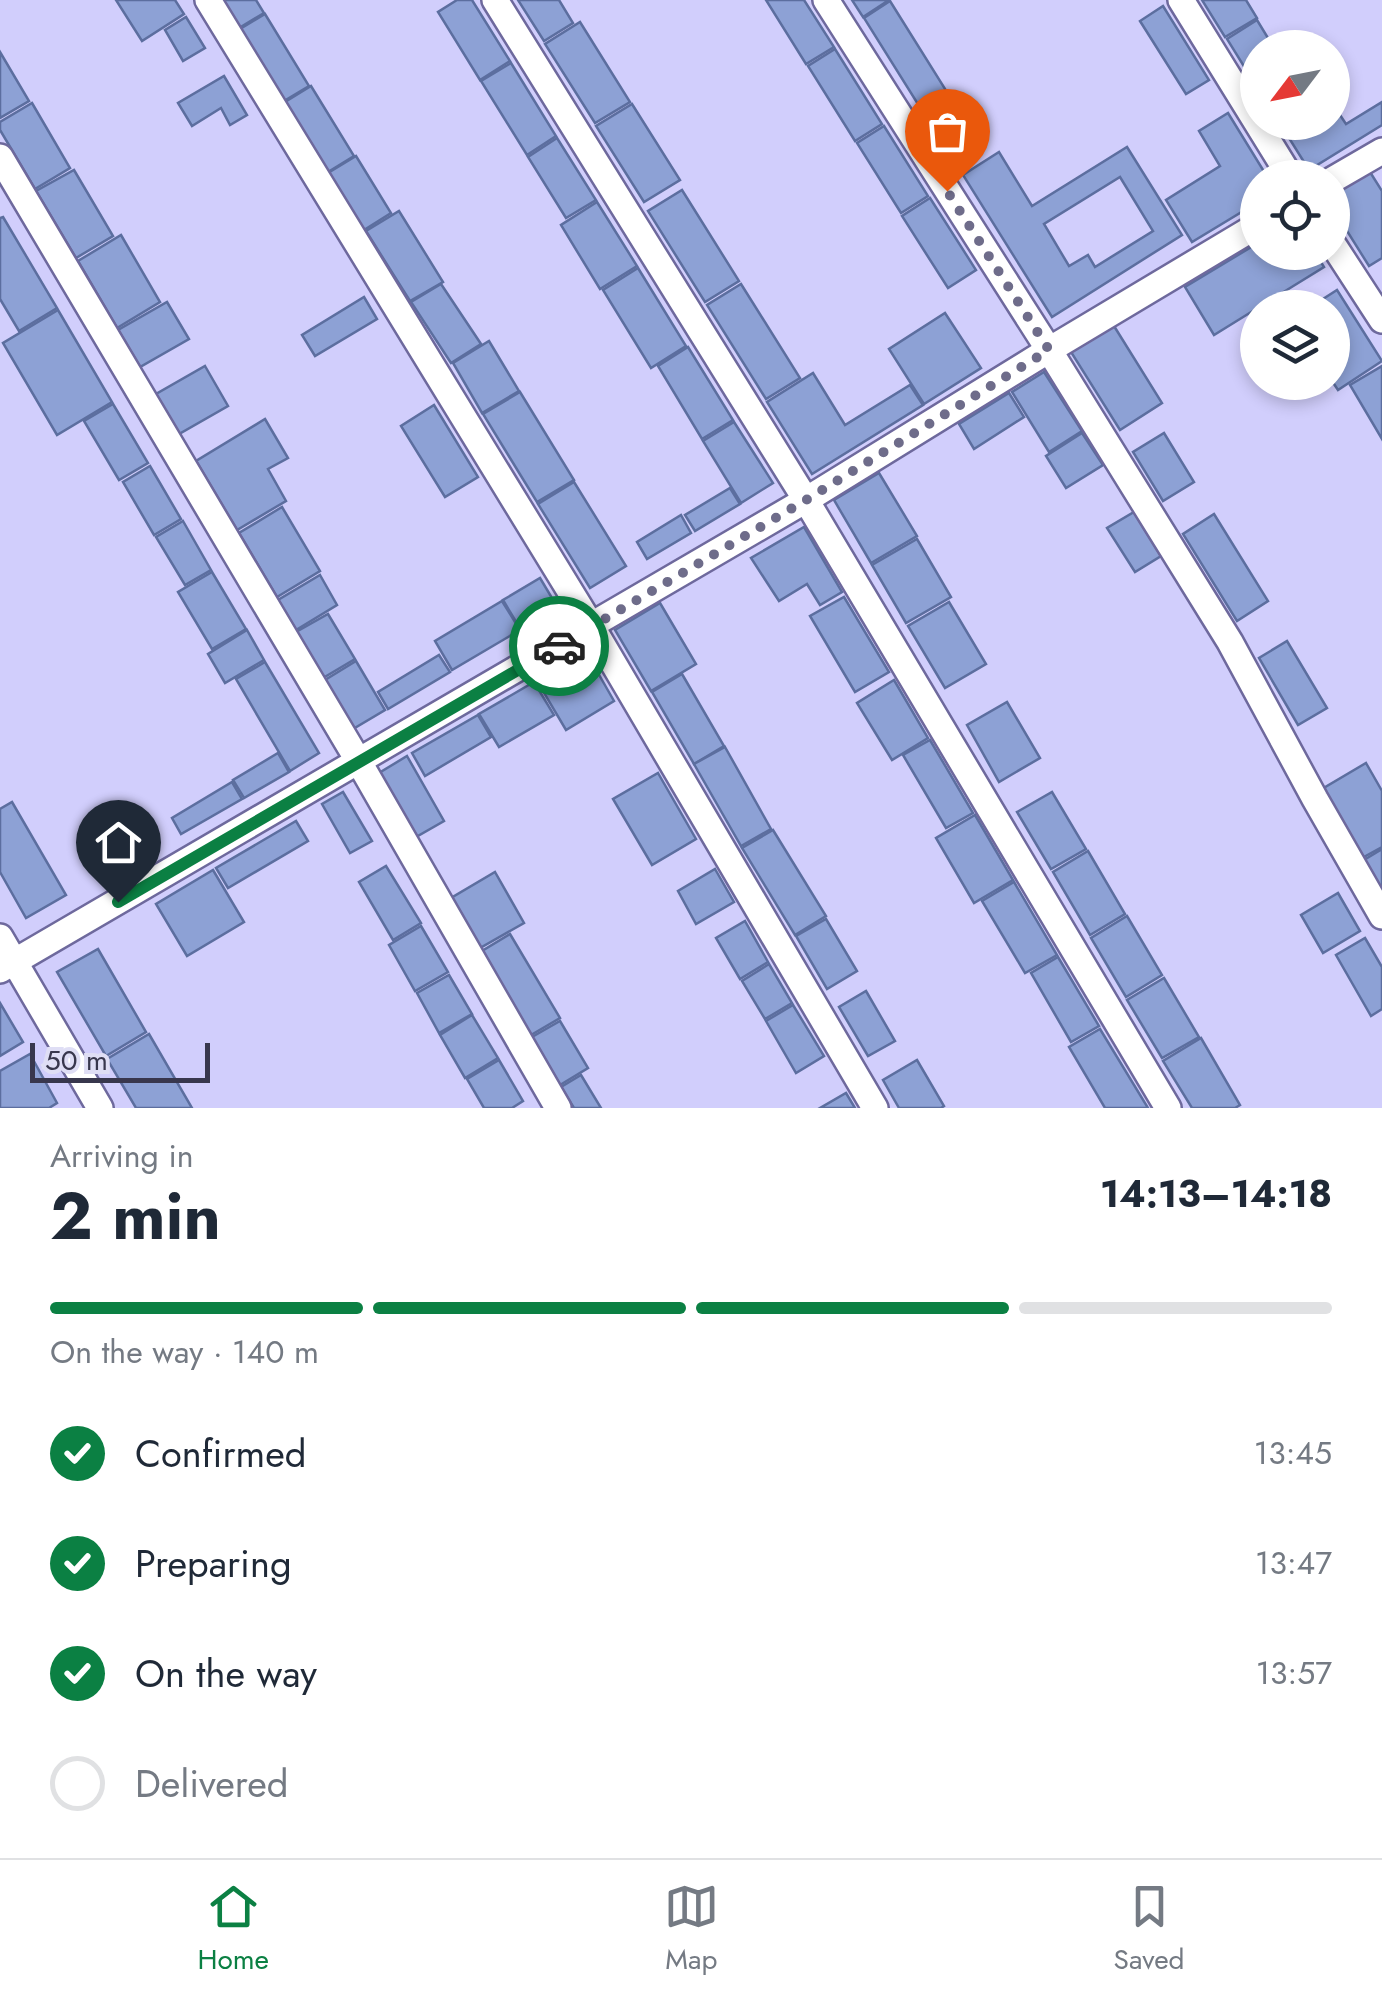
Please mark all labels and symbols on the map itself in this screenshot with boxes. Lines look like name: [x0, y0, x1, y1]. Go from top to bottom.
north arrow: [1240, 30, 1350, 140]
pin: [905, 89, 990, 192]
courier: [509, 596, 609, 696]
pin: [76, 800, 161, 903]
scale bar: [30, 1038, 210, 1082]

